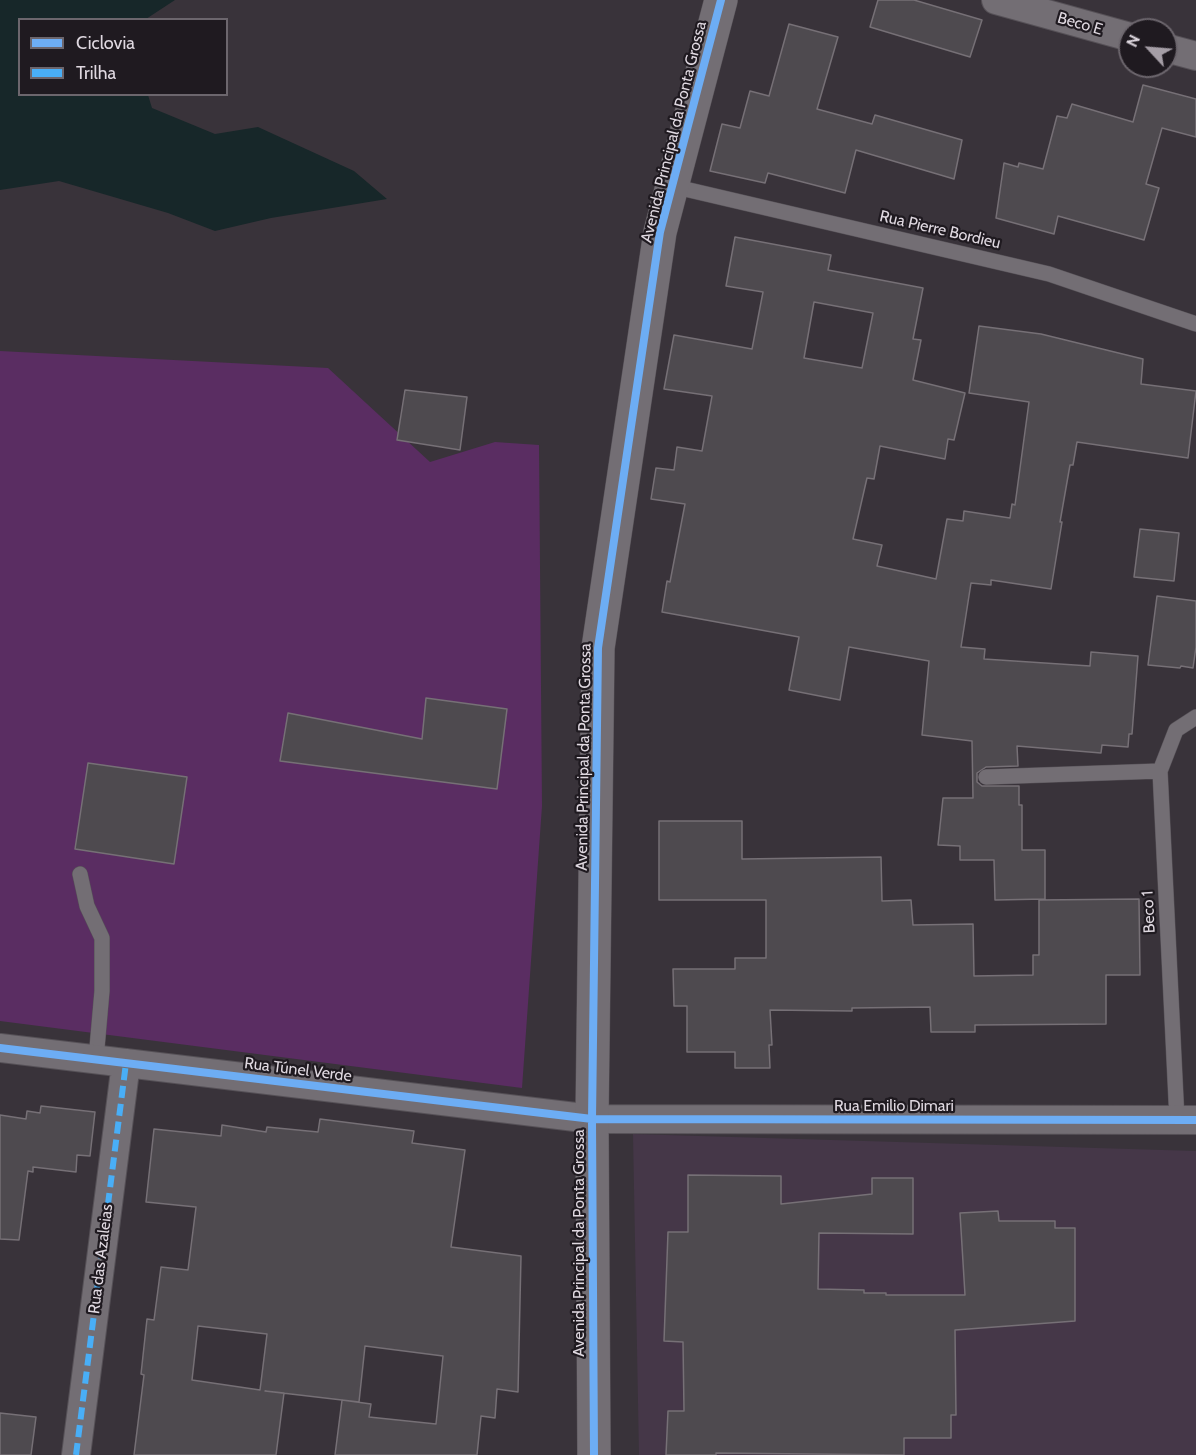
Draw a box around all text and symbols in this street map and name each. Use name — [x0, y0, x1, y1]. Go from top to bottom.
street label: Beco E — [1055, 8, 1105, 40]
legend — [18, 18, 228, 96]
north arrow — [1118, 18, 1178, 78]
street label: Avenida Principal da Ponta Grossa — [637, 19, 711, 245]
text: Ciclovia — [76, 32, 135, 54]
text: N — [1122, 32, 1144, 50]
text: Trilha — [76, 62, 116, 84]
street label: Rua Pierre Bordieu — [878, 207, 1002, 253]
street label: Avenida Principal da Ponta Grossa — [572, 643, 596, 871]
street label: Beco 1 — [1138, 890, 1160, 934]
street label: Rua Túnel Verde — [243, 1054, 353, 1086]
street label: Rua Emilio Dimari — [834, 1096, 954, 1116]
street label: Avenida Principal da Ponta Grossa — [569, 1129, 589, 1357]
street label: Rua das Azaleias — [85, 1203, 117, 1315]

